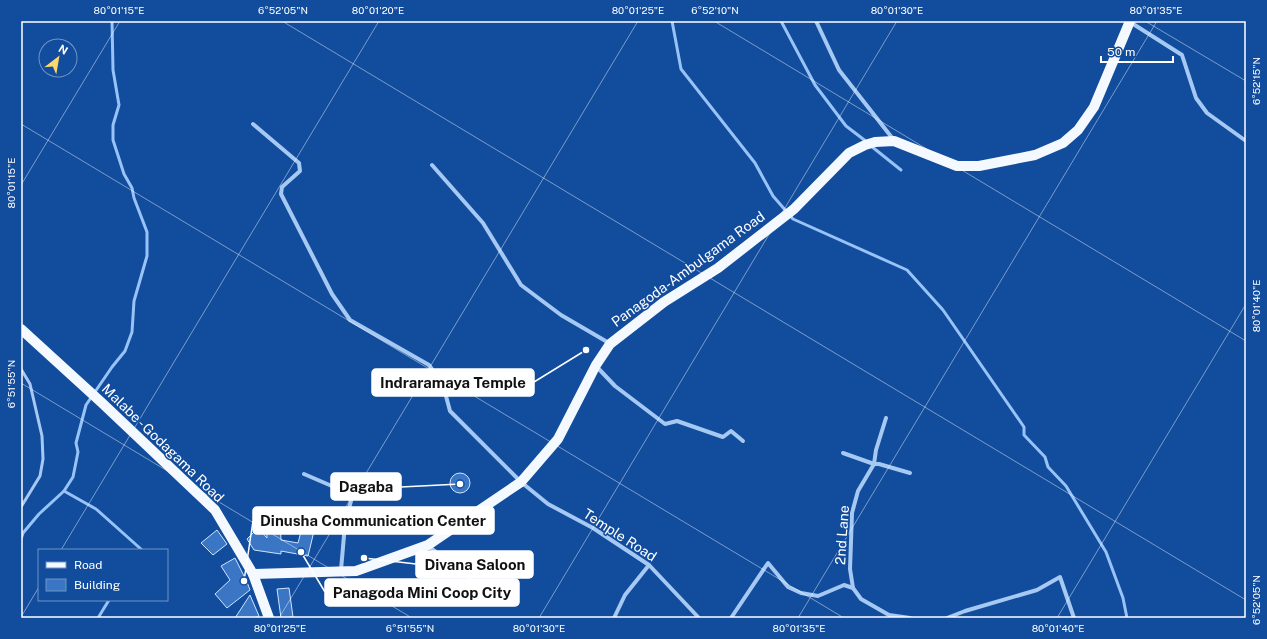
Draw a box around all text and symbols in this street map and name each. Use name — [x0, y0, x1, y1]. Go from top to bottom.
text: 80°01'15"E — [94, 4, 144, 16]
text: 6°52'05"N — [258, 4, 308, 16]
text: 80°01'20"E — [352, 4, 404, 16]
text: 80°01'25"E — [612, 4, 664, 16]
text: 6°52'10"N — [691, 4, 739, 16]
text: 80°01'30"E — [871, 4, 923, 16]
text: 80°01'35"E — [1130, 4, 1183, 16]
north arrow — [38, 38, 78, 78]
scale bar — [1101, 38, 1173, 64]
text: N — [56, 42, 70, 57]
text: 50 m — [1107, 45, 1135, 59]
text: 6°52'15"N — [1250, 57, 1262, 105]
text: 80°01'15"E — [5, 158, 17, 208]
street label: Panagoda-Ambulgama Road — [608, 208, 768, 330]
text: 80°01'40"E — [1250, 280, 1262, 332]
text: 6°51'55"N — [5, 360, 17, 408]
callout: Indraramaya Temple — [372, 369, 534, 396]
text: Indraramaya Temple — [380, 374, 526, 391]
street label: Malabe - Godagama Road — [99, 381, 227, 505]
callout: Dagaba — [331, 473, 401, 500]
text: Dagaba — [339, 478, 393, 495]
street label: Temple Road — [580, 505, 660, 565]
street label: 2nd Lane — [832, 505, 852, 565]
callout: Dinusha Communication Center — [253, 507, 494, 534]
text: Dinusha Communication Center — [260, 512, 486, 529]
legend — [38, 549, 168, 601]
callout: Divana Saloon — [416, 551, 533, 578]
text: Divana Saloon — [425, 556, 526, 573]
text: Road — [74, 558, 102, 572]
text: 6°52'05"N — [1250, 575, 1262, 625]
text: Building — [74, 578, 120, 592]
callout: Panagoda Mini Coop City — [325, 579, 519, 606]
text: Panagoda Mini Coop City — [333, 584, 512, 601]
text: 80°01'25"E — [254, 622, 306, 634]
text: 6°51'55"N — [386, 622, 434, 634]
text: 80°01'30"E — [513, 622, 565, 634]
text: 80°01'35"E — [773, 622, 826, 634]
text: 80°01'40"E — [1032, 622, 1084, 634]

